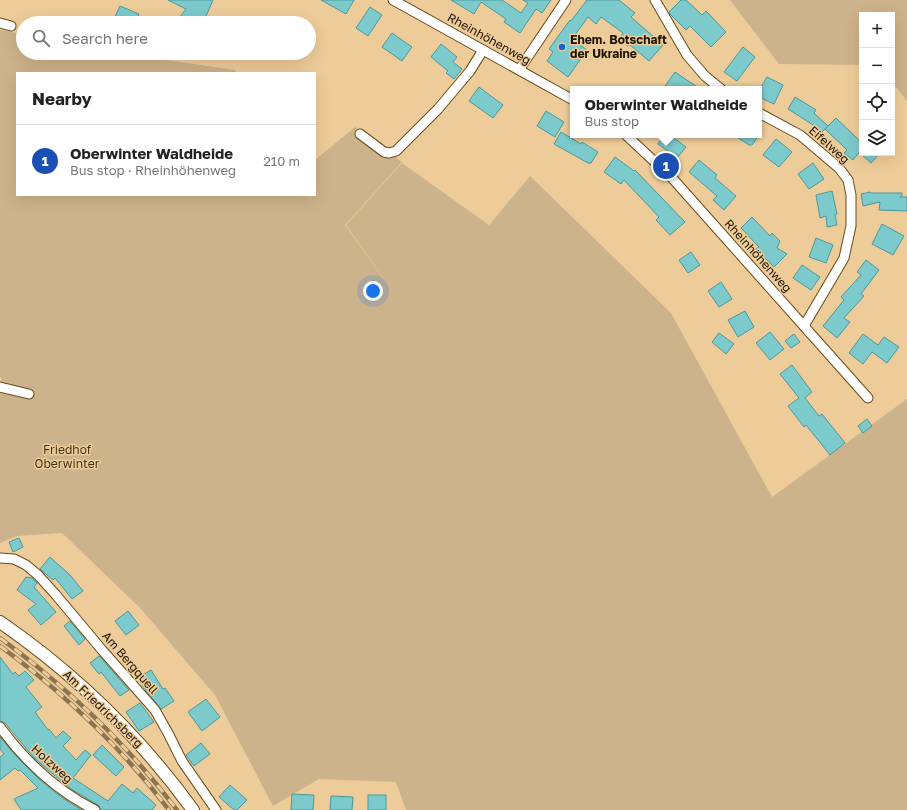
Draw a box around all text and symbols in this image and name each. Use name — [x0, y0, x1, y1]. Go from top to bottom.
street label: Rheinhöhenweg — [445, 9, 534, 68]
map controls — [859, 12, 895, 156]
button: + — [859, 12, 895, 48]
search box — [16, 16, 316, 60]
icon: search — [30, 27, 52, 49]
text: Search here — [62, 29, 148, 47]
place label: Ehem. Botschaft der Ukraine — [570, 32, 667, 61]
marker: Ehem. Botschaft der Ukraine — [557, 42, 567, 52]
button: − — [859, 48, 895, 84]
button: locate — [859, 84, 895, 120]
popup — [570, 86, 762, 138]
text: Nearby — [32, 88, 92, 109]
text: Oberwinter Waldheide — [584, 95, 748, 113]
text: Bus stop — [584, 113, 639, 129]
button: layers — [859, 120, 895, 156]
street label: Eifelweg — [806, 123, 853, 167]
text: Oberwinter Waldheide — [70, 144, 233, 162]
pin: 1 — [653, 151, 679, 181]
text: 1 — [42, 153, 48, 169]
text: 210 m — [263, 153, 300, 169]
text: Bus stop · Rheinhöhenweg — [70, 162, 236, 178]
street label: Rheinhöhenweg — [722, 216, 795, 295]
your location — [363, 281, 383, 301]
park label: Friedhof Oberwinter — [35, 442, 100, 471]
street label: Am Bergquell — [99, 628, 162, 697]
street label: Am Friedrichsberg — [60, 667, 147, 751]
street label: Holzweg — [29, 741, 76, 786]

